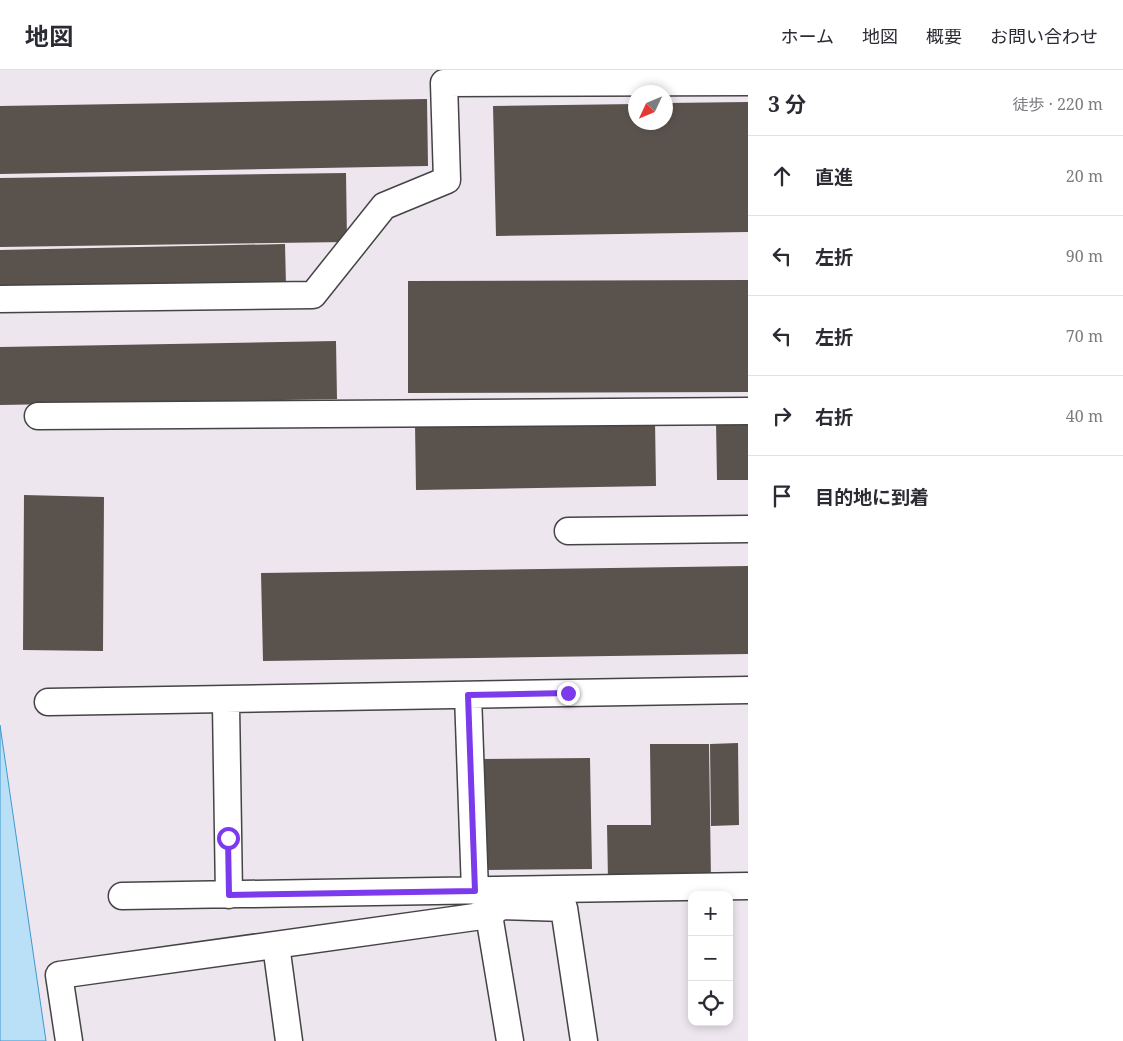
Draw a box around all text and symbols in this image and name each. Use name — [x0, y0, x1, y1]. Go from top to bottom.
text: 地図 — [25, 19, 73, 52]
text: ホーム — [781, 24, 834, 48]
text: 地図 — [862, 24, 898, 48]
text: 概要 — [926, 24, 962, 48]
text: お問い合わせ — [990, 24, 1098, 48]
north arrow — [628, 85, 673, 130]
text: 3 分 — [768, 90, 806, 118]
text: 徒歩 · 220 m — [1013, 93, 1103, 115]
icon: ahead — [768, 162, 796, 190]
text: 直進 — [815, 164, 853, 190]
text: 20 m — [1066, 165, 1103, 187]
icon: left — [768, 242, 796, 270]
text: 左折 — [815, 244, 853, 270]
text: 90 m — [1066, 245, 1103, 267]
icon: left — [768, 322, 796, 350]
text: 左折 — [815, 324, 853, 350]
text: 70 m — [1066, 325, 1103, 347]
icon: right — [768, 402, 796, 430]
text: 右折 — [815, 404, 853, 430]
text: 40 m — [1066, 405, 1103, 427]
icon: arrive — [768, 482, 796, 510]
text: 目的地に到着 — [815, 484, 929, 510]
route end — [557, 682, 580, 705]
route start — [217, 827, 240, 850]
map controls — [688, 891, 733, 1026]
button: + — [688, 891, 733, 936]
button: − — [688, 936, 733, 981]
button: locate — [688, 981, 733, 1026]

